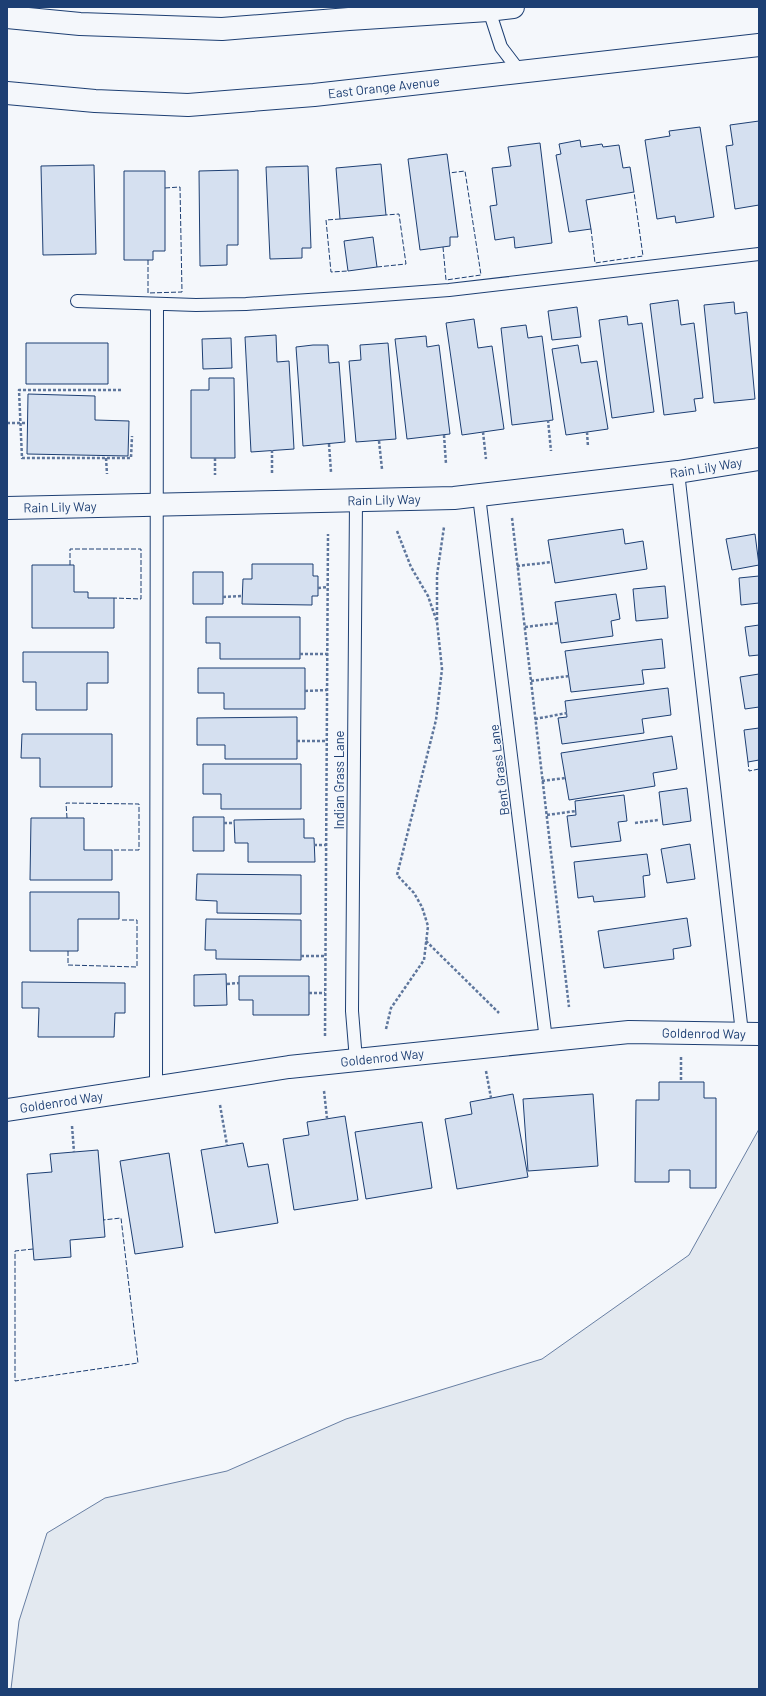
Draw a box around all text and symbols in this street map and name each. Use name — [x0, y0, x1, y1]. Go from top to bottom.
street label: East Orange Avenue — [327, 73, 441, 101]
street label: Rain Lily Way — [669, 454, 743, 481]
street label: Rain Lily Way — [347, 491, 421, 508]
street label: Rain Lily Way — [23, 498, 97, 516]
street label: Bent Grass Lane — [485, 724, 513, 816]
street label: Indian Grass Lane — [331, 730, 347, 830]
street label: Goldenrod Way — [662, 1025, 746, 1042]
street label: Goldenrod Way — [340, 1045, 425, 1070]
street label: Goldenrod Way — [19, 1087, 104, 1116]

